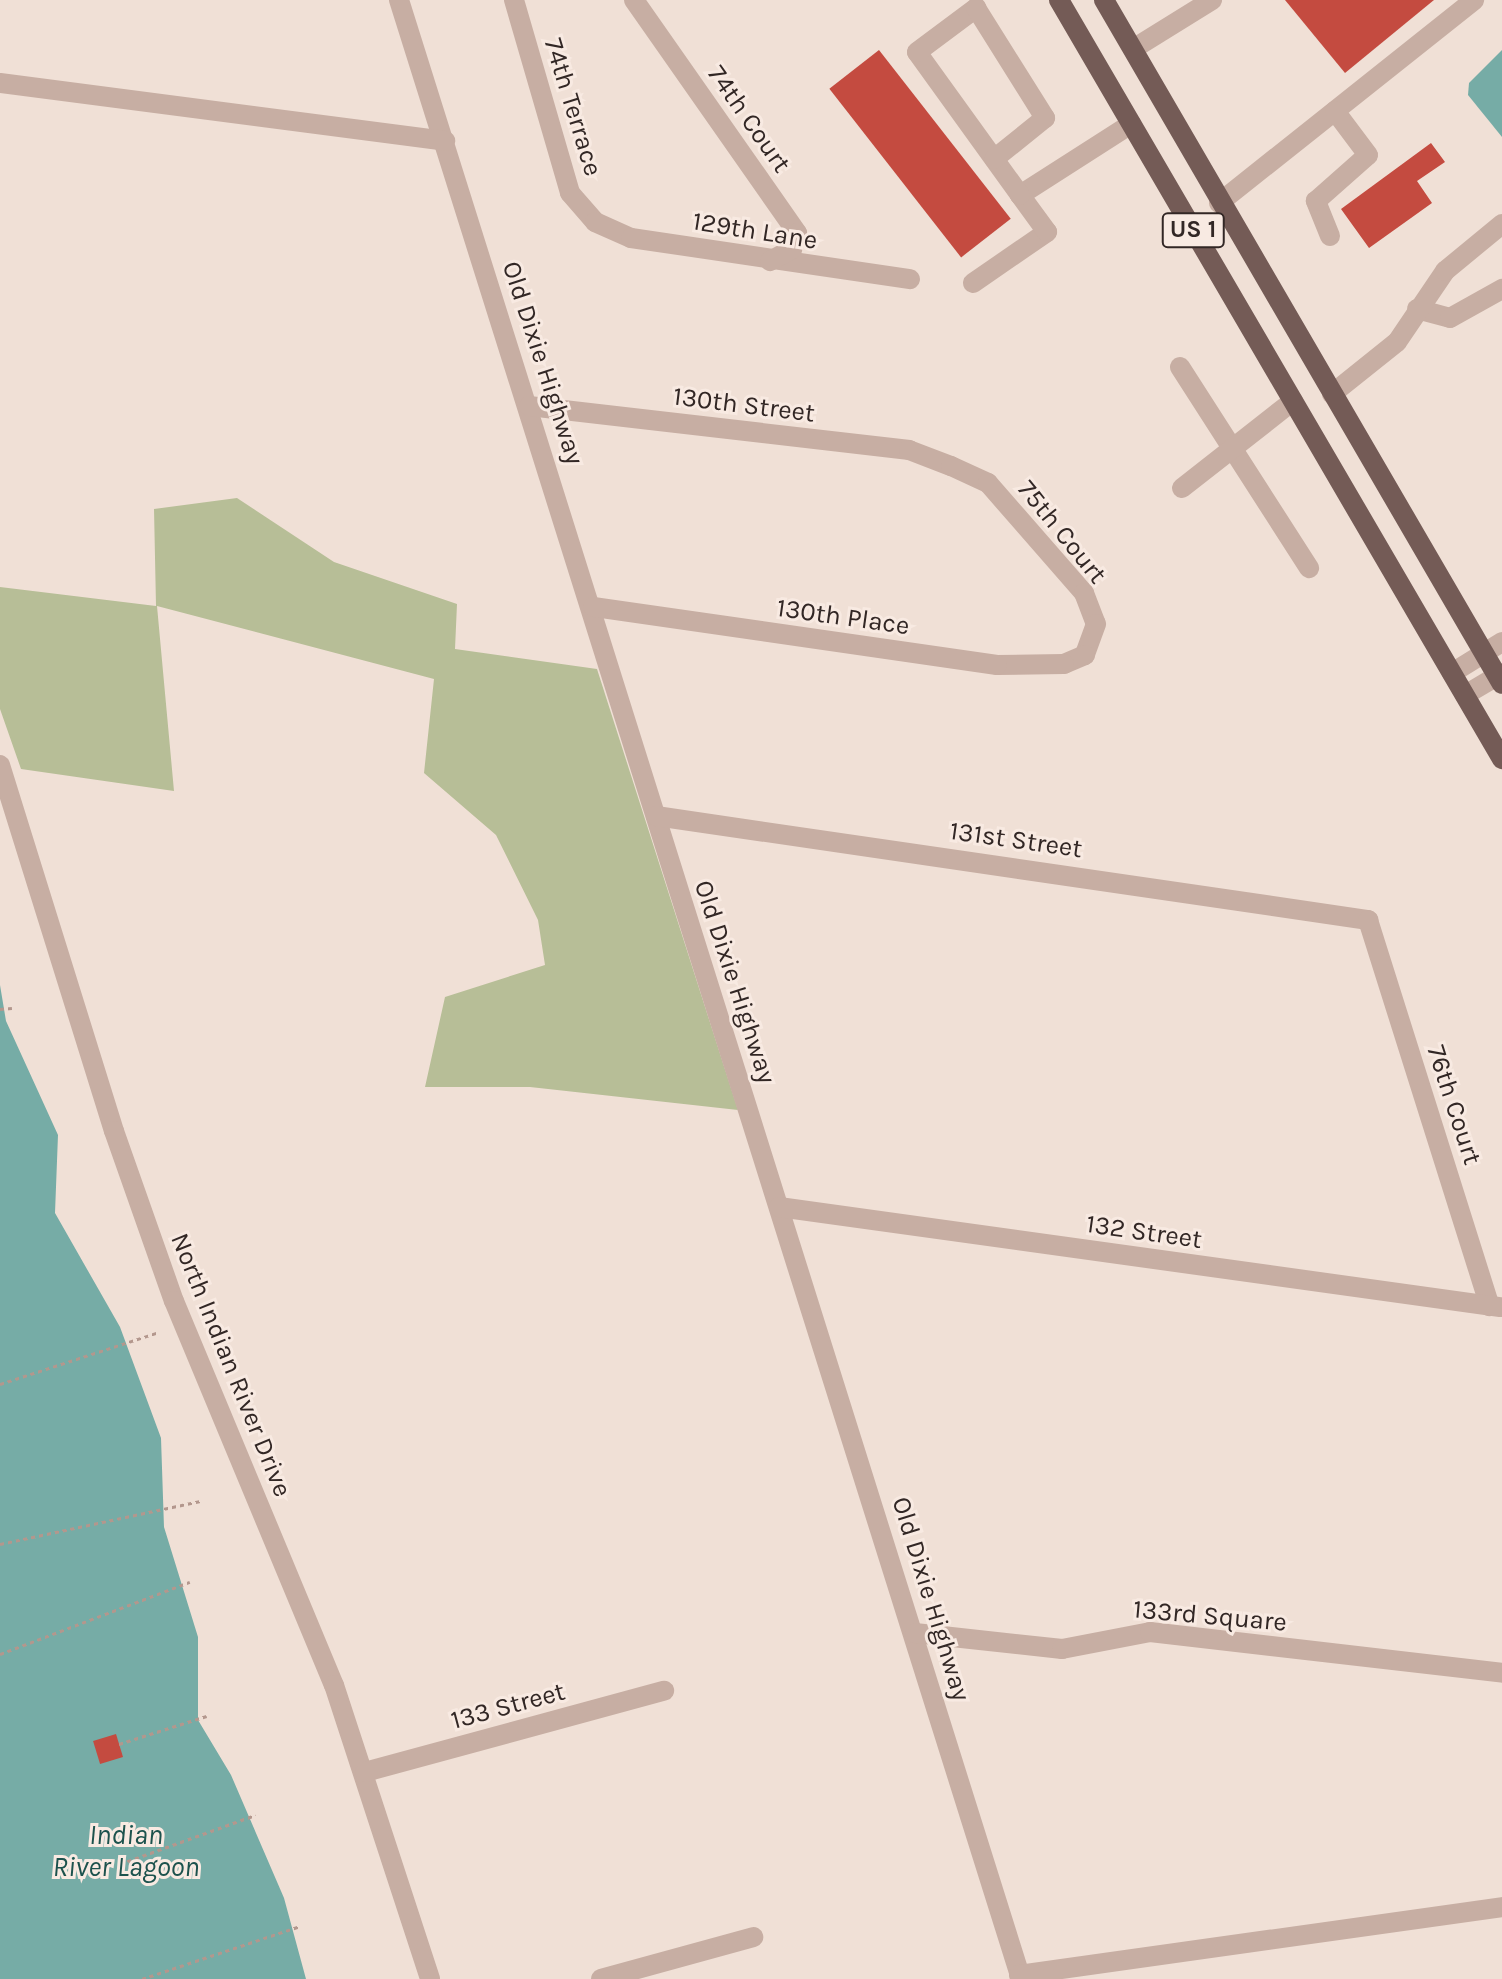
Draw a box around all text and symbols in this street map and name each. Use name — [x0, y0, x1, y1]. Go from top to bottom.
street label: 74th Terrace — [537, 34, 609, 180]
street label: 74th Court — [701, 59, 797, 179]
street label: 129th Lane — [690, 206, 820, 256]
road number: US 1 — [1161, 210, 1225, 250]
street label: Old Dixie Highway — [495, 257, 591, 469]
street label: 130th Street — [671, 381, 817, 429]
street label: 75th Court — [1011, 474, 1113, 590]
street label: 130th Place — [775, 592, 911, 642]
street label: 131st Street — [948, 815, 1084, 865]
street label: Old Dixie Highway — [687, 876, 783, 1088]
street label: 76th Court — [1420, 1041, 1488, 1169]
street label: 132 Street — [1084, 1208, 1204, 1256]
street label: North Indian River Drive — [164, 1229, 298, 1501]
street label: Old Dixie Highway — [885, 1493, 977, 1705]
street label: 133rd Square — [1132, 1594, 1288, 1638]
street label: 133 Street — [448, 1676, 568, 1736]
water label: Indian River Lagoon — [52, 1818, 200, 1884]

